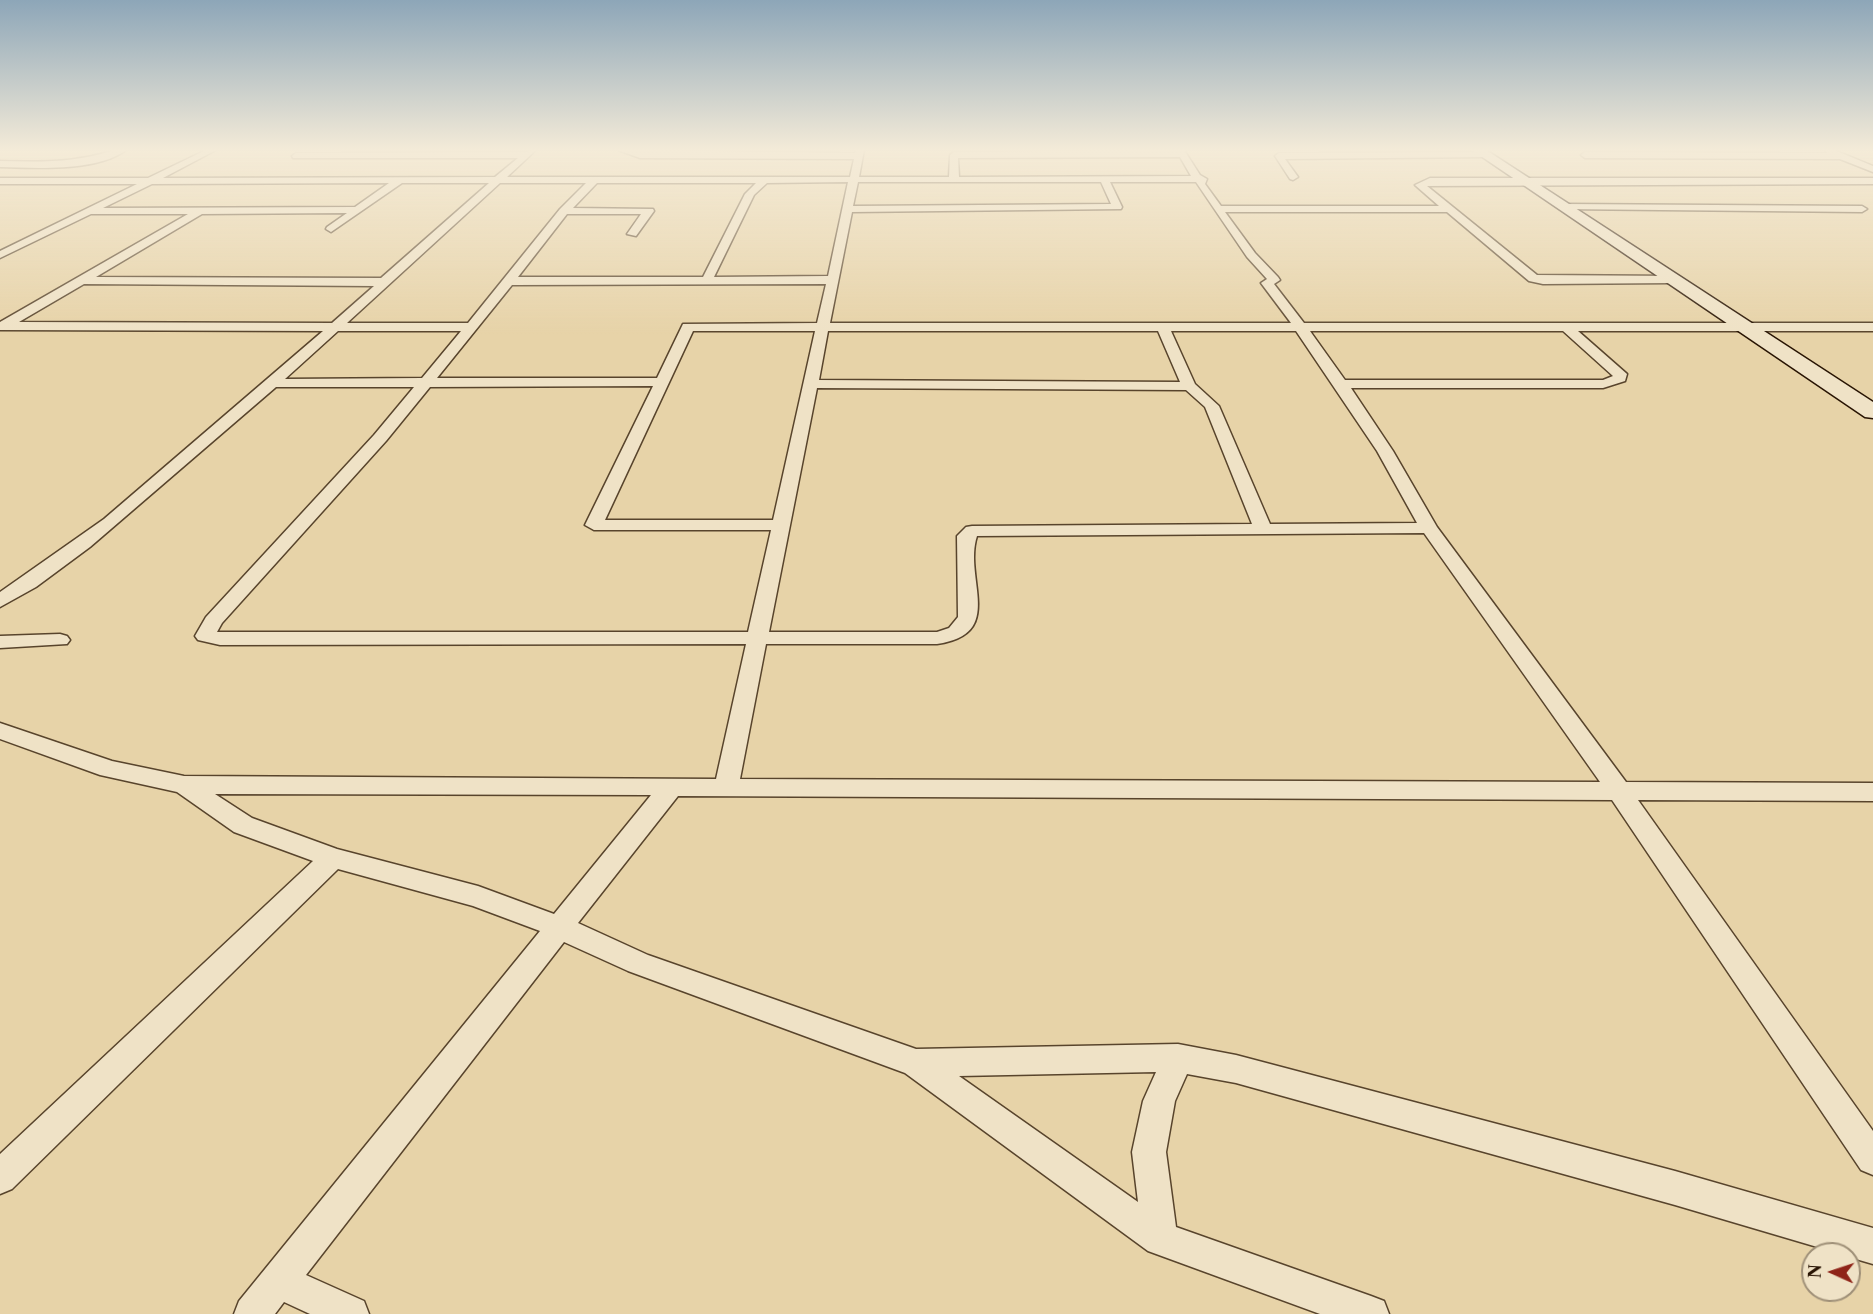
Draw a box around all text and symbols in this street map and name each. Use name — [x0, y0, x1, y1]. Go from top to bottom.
north arrow — [1801, 1242, 1861, 1302]
text: N — [1805, 1264, 1825, 1279]

